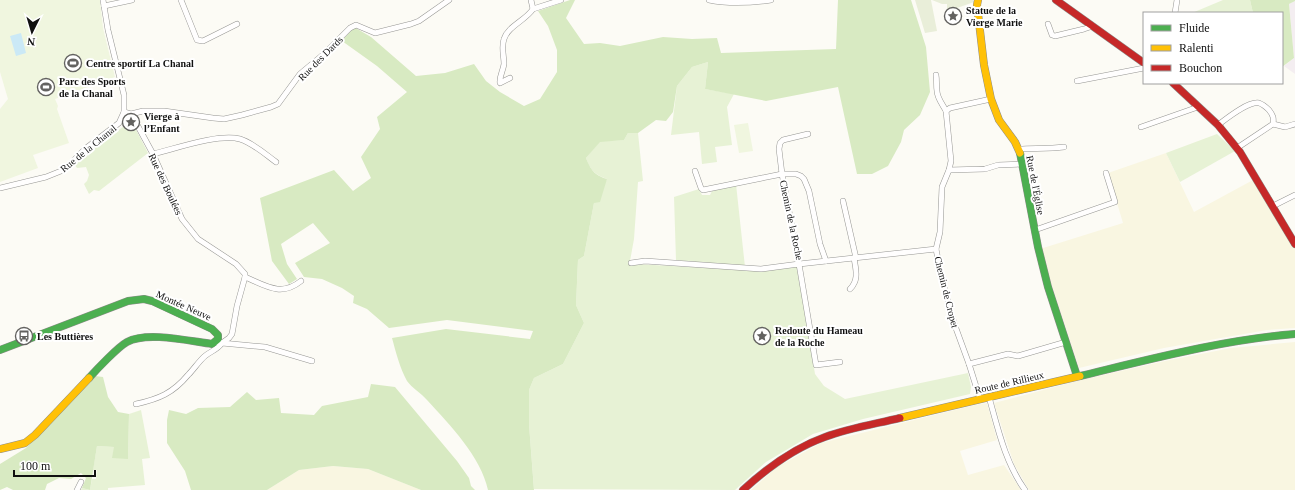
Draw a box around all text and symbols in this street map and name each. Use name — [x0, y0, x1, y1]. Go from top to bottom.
place label: Statue de la Vierge Marie — [966, 5, 1023, 28]
place icon: Statue de la Vierge Marie — [943, 6, 963, 26]
north arrow — [12, 12, 52, 52]
legend — [1143, 12, 1283, 84]
text: Fluide — [1179, 21, 1210, 35]
street label: Rue des Dards — [296, 34, 345, 83]
text: N — [27, 36, 36, 48]
text: Ralenti — [1179, 41, 1214, 55]
sports icon: Centre sportif La Chanal — [63, 53, 83, 73]
place label: Centre sportif La Chanal — [86, 58, 194, 69]
text: Bouchon — [1179, 61, 1222, 75]
place label: Parc des Sports de la Chanal — [59, 76, 126, 99]
sports icon: Parc des Sports de la Chanal — [36, 77, 56, 97]
place label: Vierge à l’Enfant — [144, 111, 180, 134]
place icon: Vierge à l’Enfant — [121, 112, 141, 132]
street label: Rue de la Chanal — [58, 122, 119, 174]
street label: Rue des Boulées — [146, 152, 185, 217]
street label: Rue de l'Église — [1024, 155, 1047, 216]
street label: Chemin de la Roche — [778, 179, 805, 262]
street label: Chemin de Cropet — [932, 255, 961, 329]
street label: Montée Neuve — [155, 288, 214, 323]
place label: Redoute du Hameau de la Roche — [775, 325, 863, 348]
bus stop icon: Les Buttières — [14, 326, 34, 346]
place icon: Redoute du Hameau de la Roche — [752, 326, 772, 346]
place label: Les Buttières — [37, 331, 93, 342]
street label: Route de Rillieux — [974, 369, 1045, 396]
scale bar — [14, 452, 95, 478]
text: 100 m — [20, 459, 51, 473]

